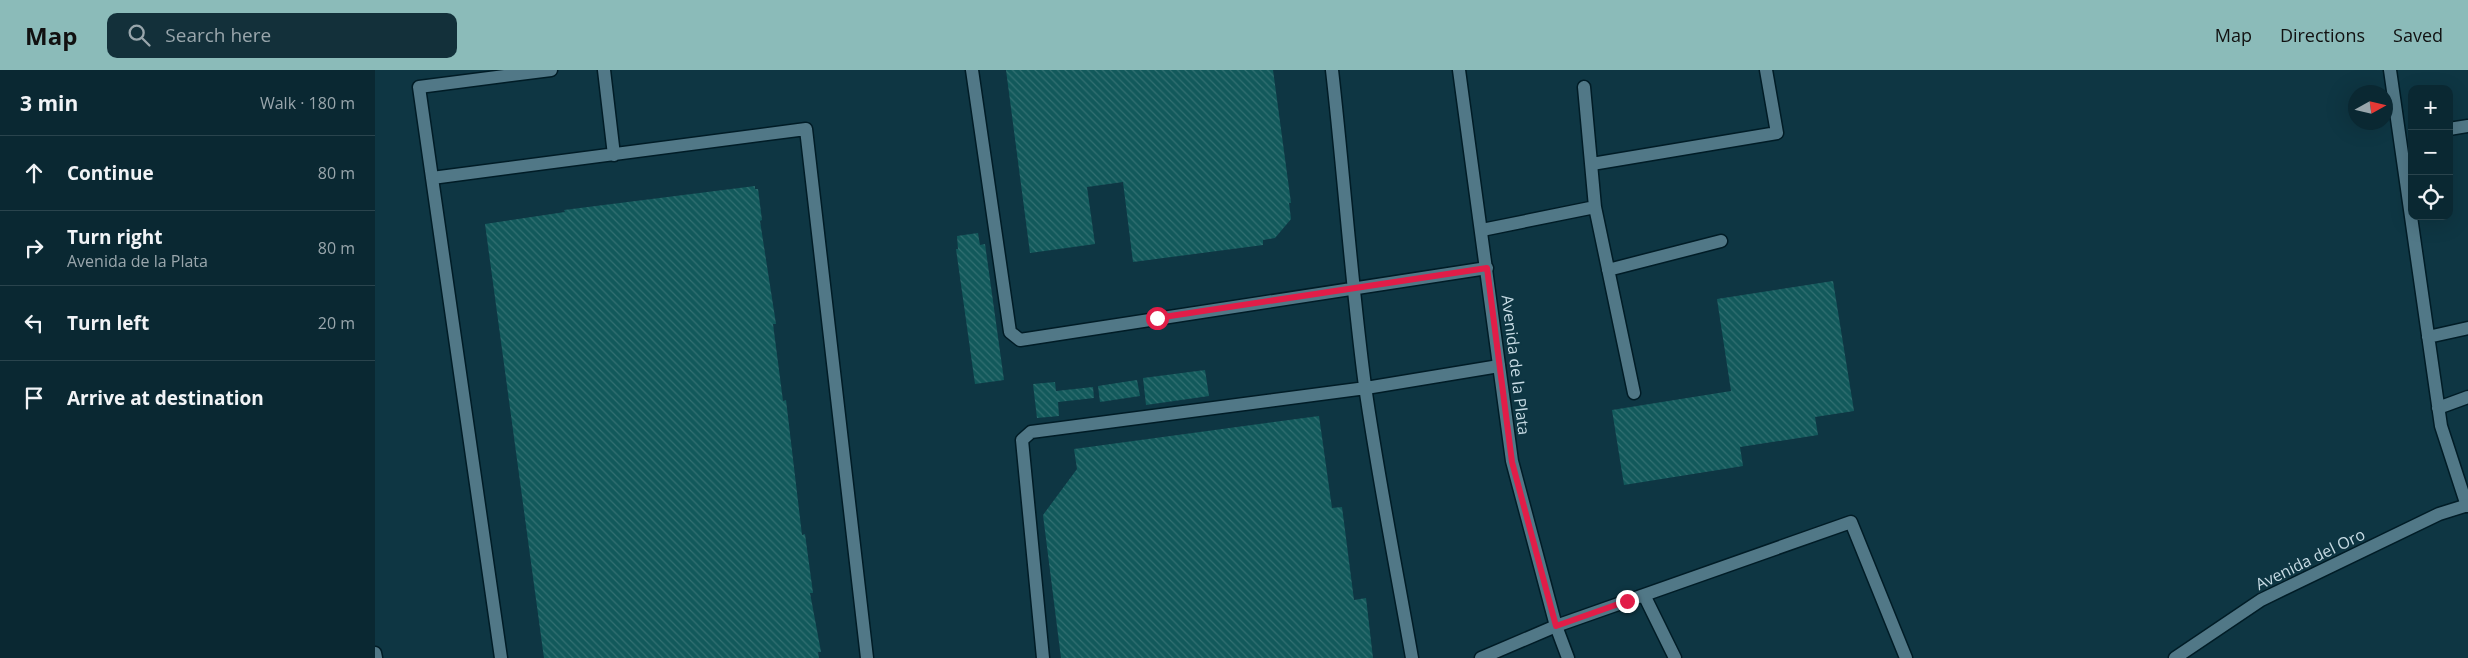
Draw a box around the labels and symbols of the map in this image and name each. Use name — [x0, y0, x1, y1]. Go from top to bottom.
north arrow — [2348, 85, 2393, 130]
street label: Avenida de la Plata — [1496, 294, 1536, 436]
route start — [1146, 307, 1169, 330]
street label: Avenida del Oro — [2252, 523, 2368, 595]
route end — [1616, 590, 1639, 613]

